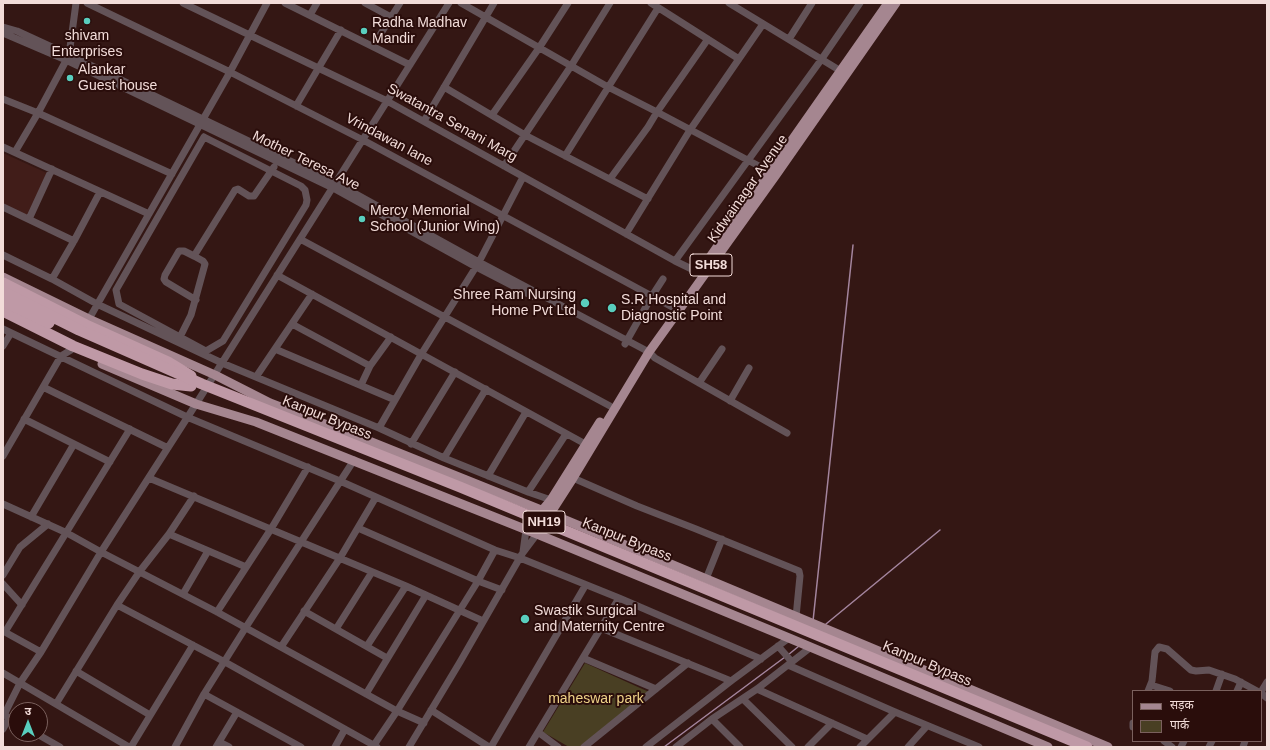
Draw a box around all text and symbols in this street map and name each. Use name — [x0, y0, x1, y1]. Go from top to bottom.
place label: Radha Madhav Mandir — [372, 15, 467, 48]
marker: shivam Enterprises — [82, 16, 92, 26]
marker: Radha Madhav Mandir — [359, 26, 369, 36]
place label: shivam Enterprises — [52, 28, 122, 60]
place label: Alankar Guest house — [78, 62, 157, 94]
marker: Alankar Guest house — [65, 73, 75, 83]
street label: Swatantra Senani Marg — [384, 80, 520, 166]
street label: Vrindawan lane — [343, 110, 435, 170]
street label: Mother Teresa Ave — [250, 128, 362, 194]
street label: Kidwainagar Avenue — [704, 132, 792, 246]
place label: Mercy Memorial School (Junior Wing) — [370, 203, 500, 236]
marker: Mercy Memorial School (Junior Wing) — [357, 214, 367, 224]
road number: SH58 — [690, 254, 732, 276]
place label: Shree Ram Nursing Home Pvt Ltd — [453, 287, 576, 320]
place label: S.R Hospital and Diagnostic Point — [621, 292, 726, 324]
marker: Shree Ram Nursing Home Pvt Ltd — [579, 297, 591, 309]
marker: S.R Hospital and Diagnostic Point — [606, 302, 618, 314]
street label: Kanpur Bypass — [280, 392, 374, 444]
road number: NH19 — [523, 511, 565, 533]
street label: Kanpur Bypass — [580, 514, 674, 566]
place label: Swastik Surgical and Maternity Centre — [534, 603, 665, 636]
marker: Swastik Surgical and Maternity Centre — [519, 613, 531, 625]
street label: Kanpur Bypass — [880, 638, 974, 690]
legend — [1132, 690, 1262, 742]
park label: maheswar park — [548, 691, 644, 707]
text: सड़क — [1170, 698, 1194, 712]
north arrow — [8, 702, 48, 742]
text: उ — [25, 705, 31, 717]
text: पार्क — [1170, 718, 1189, 732]

